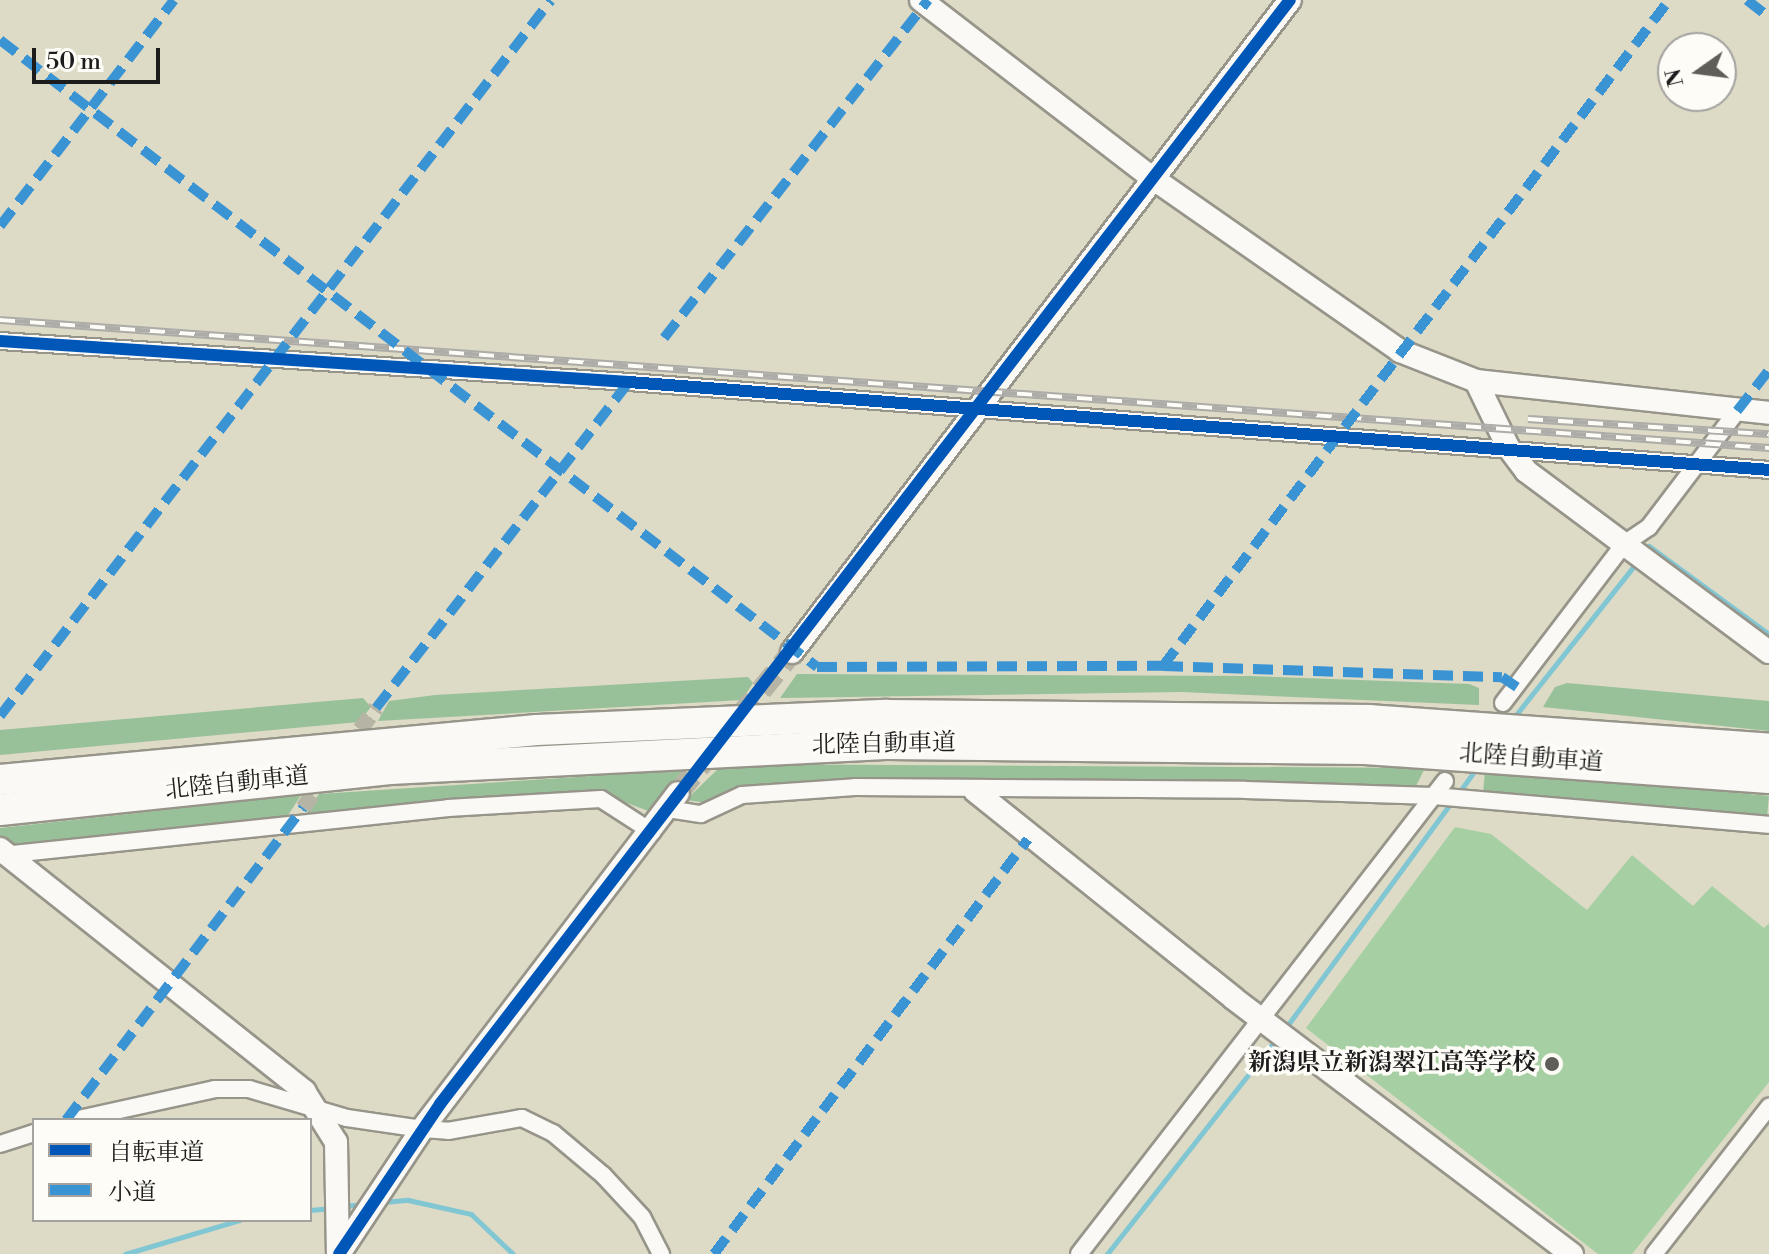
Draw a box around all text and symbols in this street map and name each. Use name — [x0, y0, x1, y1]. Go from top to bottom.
scale bar — [36, 32, 164, 82]
north arrow — [1657, 32, 1737, 112]
text: 50 m — [46, 47, 101, 77]
text: N — [1660, 66, 1690, 89]
street label: 北陸自動車道 — [812, 729, 956, 761]
street label: 北陸自動車道 — [1458, 740, 1604, 778]
street label: 北陸自動車道 — [164, 762, 310, 806]
place label: 新潟県立新潟翠江高等学校 — [1248, 1050, 1536, 1078]
marker: 新潟県立新潟翠江高等学校 — [1543, 1055, 1561, 1073]
legend — [32, 1118, 312, 1222]
text: 自転車道 — [108, 1138, 204, 1168]
text: 小道 — [108, 1178, 156, 1208]

